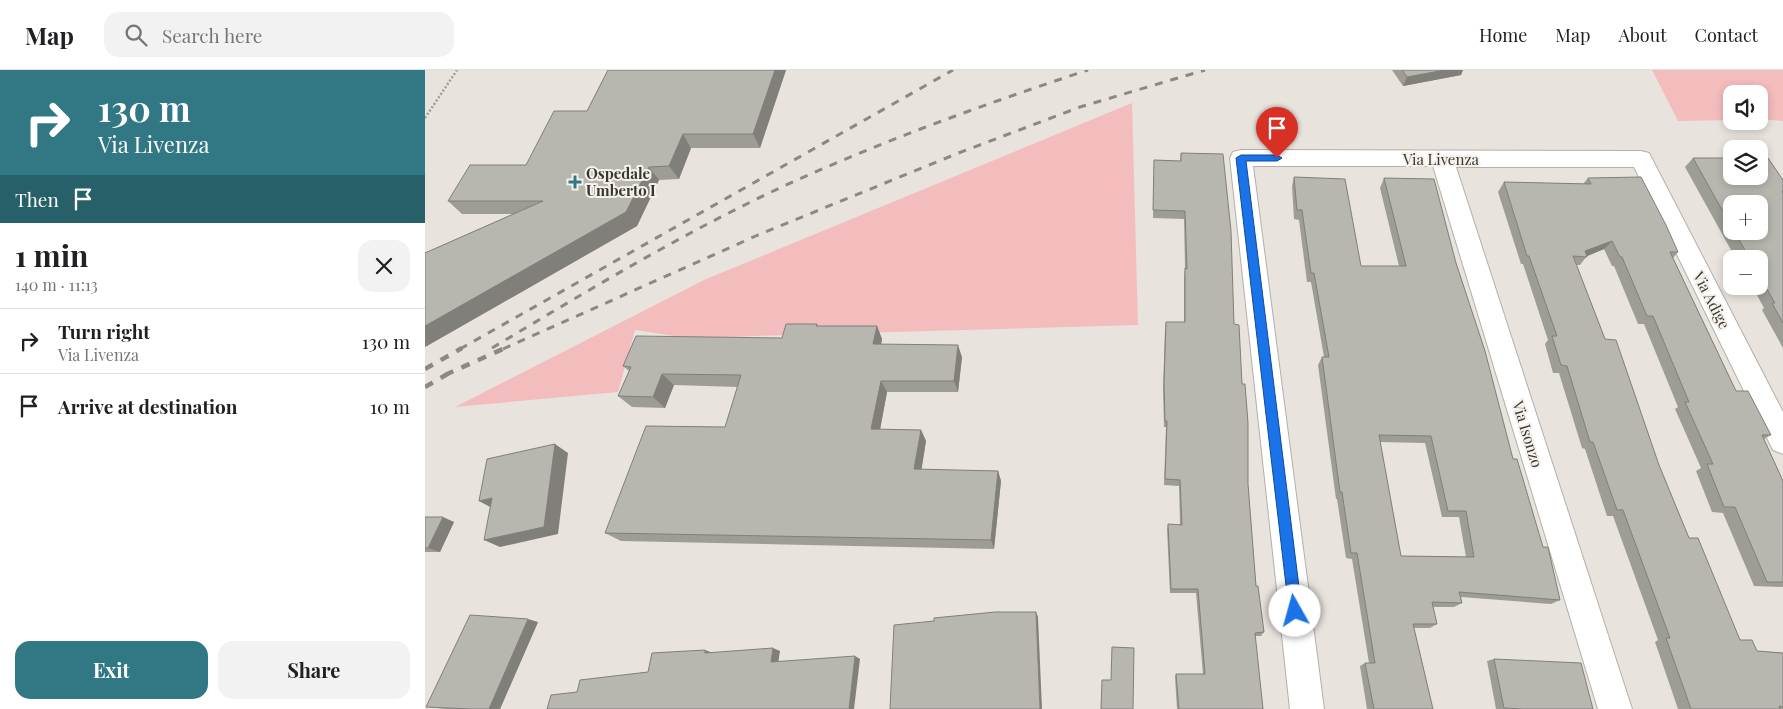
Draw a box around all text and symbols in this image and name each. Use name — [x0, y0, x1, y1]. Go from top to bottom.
search box — [104, 12, 454, 57]
text: Map — [25, 19, 74, 51]
icon: search — [122, 21, 150, 49]
text: Search here — [162, 22, 262, 48]
text: Home — [1479, 23, 1527, 47]
text: Map — [1555, 23, 1590, 47]
text: About — [1618, 23, 1667, 47]
text: Contact — [1695, 23, 1758, 47]
text: 130 m — [98, 84, 191, 131]
map controls — [1723, 85, 1768, 295]
button: sound — [1723, 85, 1768, 130]
icon: right — [15, 90, 80, 155]
pin — [1256, 107, 1298, 158]
icon: arrive — [1263, 114, 1291, 142]
text: Via Livenza — [98, 129, 210, 159]
button: layers — [1723, 140, 1768, 185]
street label: Via Livenza — [1402, 149, 1480, 169]
place label: Ospedale Umberto I — [586, 163, 656, 200]
marker: Ospedale Umberto I — [568, 175, 582, 189]
icon: arrive — [69, 185, 97, 213]
text: Then — [15, 186, 59, 212]
button: + — [1723, 195, 1768, 240]
text: 1 min — [15, 235, 89, 275]
button: close — [358, 240, 410, 292]
button: − — [1723, 250, 1768, 295]
street label: Via Adige — [1689, 267, 1735, 332]
text: 140 m · 11:13 — [15, 274, 98, 295]
text: Turn right — [58, 318, 150, 344]
icon: right — [15, 327, 43, 355]
text: 130 m — [362, 328, 410, 354]
text: Via Livenza — [58, 344, 139, 365]
icon: arrive — [15, 392, 43, 420]
text: Arrive at destination — [58, 393, 238, 419]
text: 10 m — [370, 393, 410, 419]
street label: Via Isonzo — [1508, 397, 1548, 470]
position arrow — [1268, 584, 1320, 636]
button: Exit — [15, 641, 208, 699]
button: Share — [218, 641, 410, 699]

